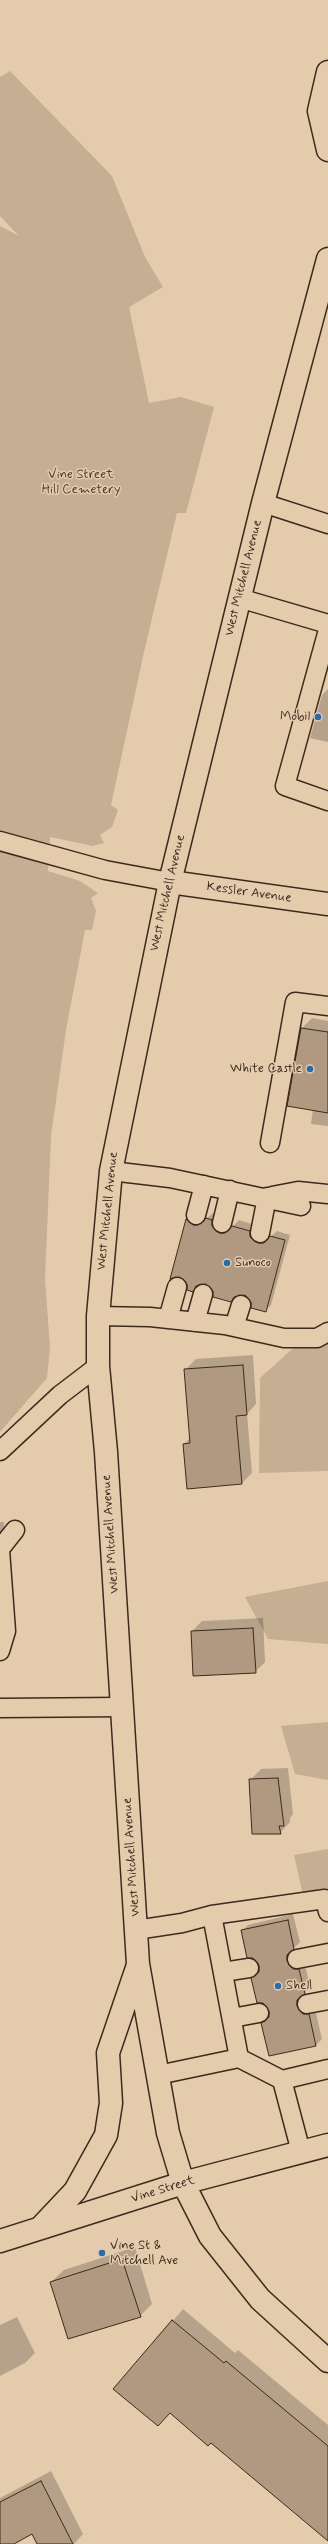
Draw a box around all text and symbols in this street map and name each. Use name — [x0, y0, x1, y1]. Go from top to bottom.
park label: Vine Street Hill Cemetery — [42, 467, 120, 498]
street label: West Mitchell Avenue — [222, 518, 266, 638]
place label: Mobil — [280, 709, 310, 725]
marker: Mobil — [313, 712, 323, 722]
street label: West Mitchell Avenue — [147, 833, 189, 953]
street label: Kessler Avenue — [206, 879, 292, 907]
place label: White Castle — [230, 1061, 302, 1077]
marker: White Castle — [305, 1064, 315, 1074]
street label: West Mitchell Avenue — [94, 1151, 122, 1271]
place label: Sunoco — [235, 1255, 271, 1271]
marker: Sunoco — [222, 1258, 232, 1268]
street label: West Mitchell Avenue — [99, 1474, 123, 1594]
street label: West Mitchell Avenue — [120, 1797, 144, 1917]
place label: Shell — [286, 1978, 312, 1994]
marker: Shell — [273, 1981, 283, 1991]
street label: Vine Street — [130, 2173, 196, 2207]
place label: Vine St & Mitchell Ave — [110, 2238, 178, 2269]
marker: Vine St & Mitchell Ave — [97, 2248, 107, 2258]

